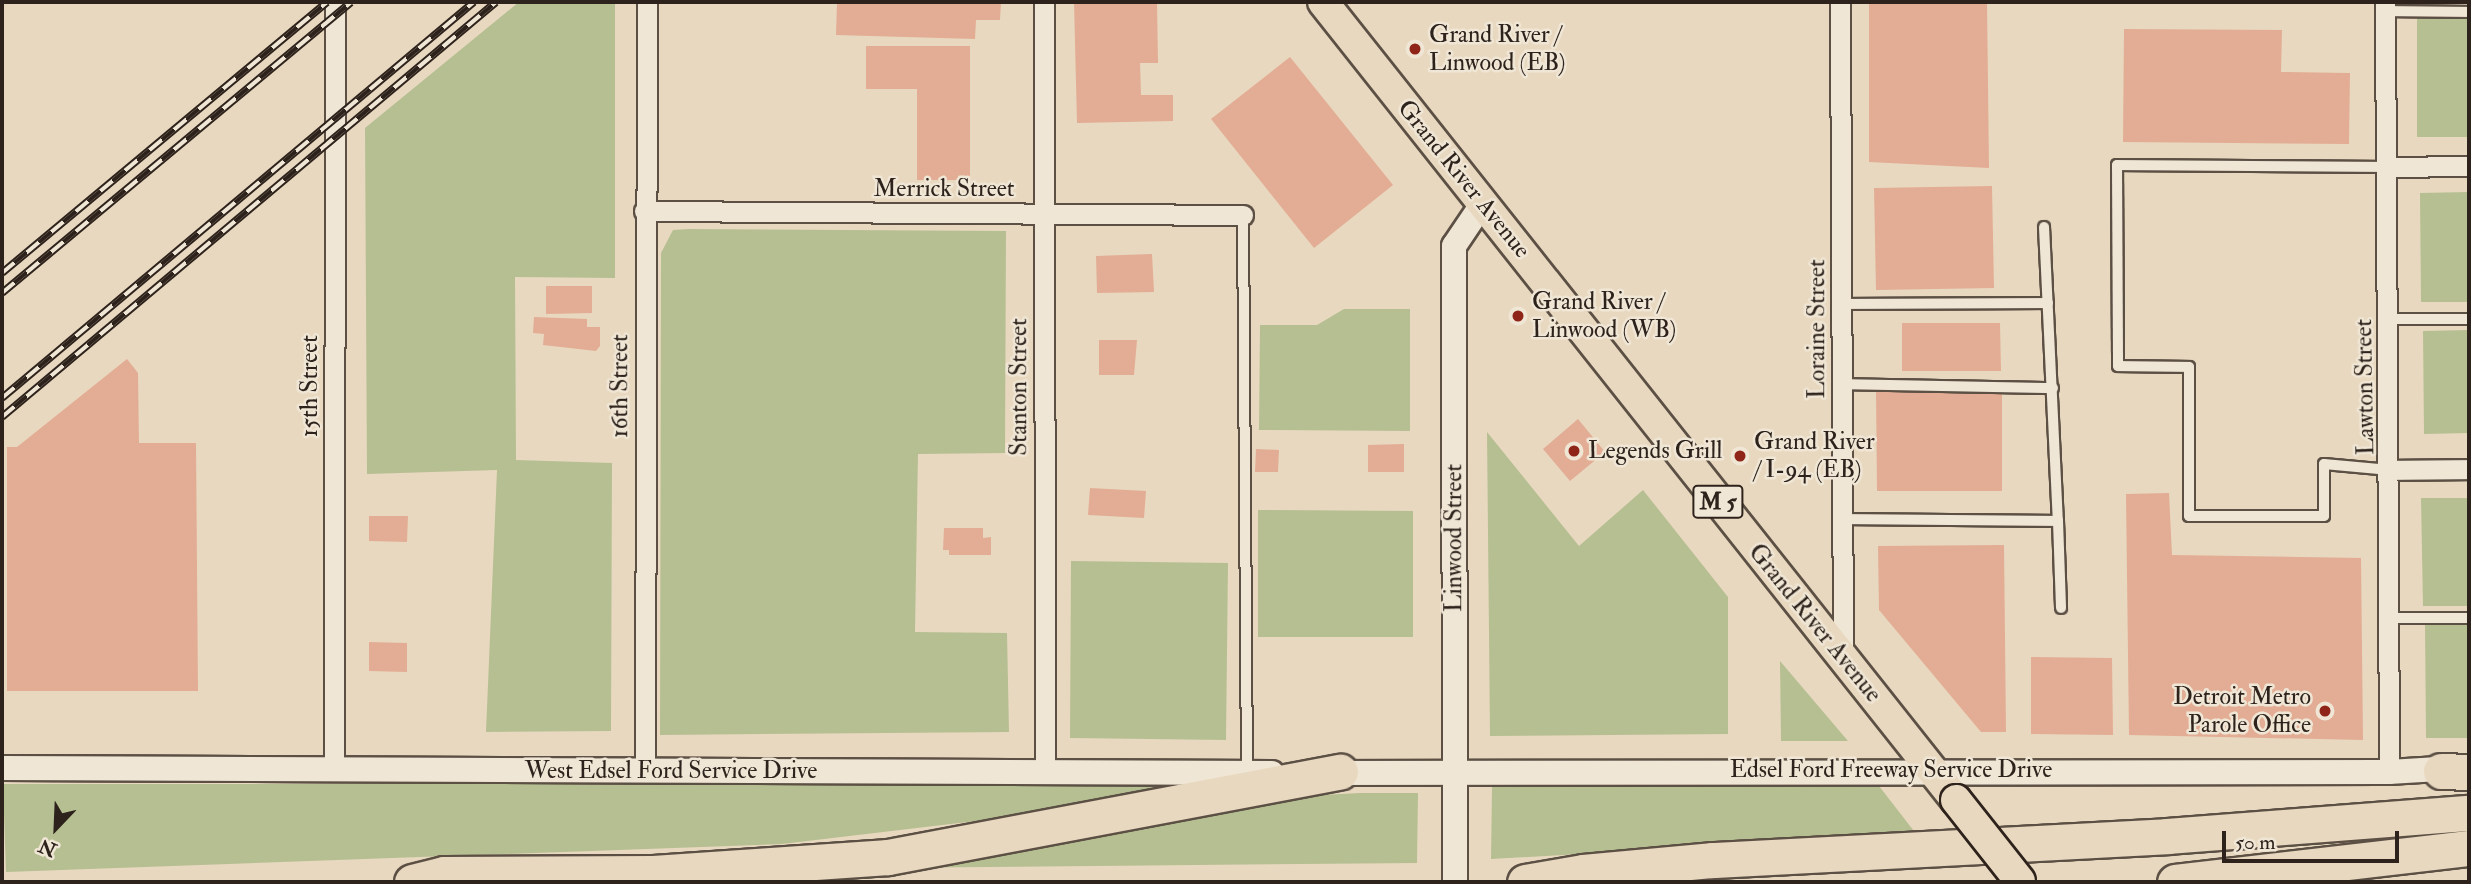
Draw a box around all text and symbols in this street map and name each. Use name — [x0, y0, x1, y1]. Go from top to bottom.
place label: Grand River / Linwood (EB) — [1429, 21, 1566, 77]
marker: Grand River / Linwood (EB) — [1407, 41, 1423, 57]
street label: Grand River Avenue — [1391, 94, 1537, 264]
street label: Merrick Street — [873, 175, 1015, 203]
street label: Loraine Street — [1803, 259, 1831, 399]
place label: Grand River / Linwood (WB) — [1532, 288, 1676, 344]
marker: Grand River / Linwood (WB) — [1510, 308, 1526, 324]
street label: Stanton Street — [1005, 318, 1033, 456]
street label: Lawton Street — [2349, 319, 2381, 455]
street label: 16th Street — [606, 334, 634, 438]
street label: 15th Street — [296, 335, 324, 437]
place label: Grand River / I-94 (EB) — [1754, 428, 1875, 484]
place label: Legends Grill — [1588, 437, 1722, 465]
marker: Legends Grill — [1566, 443, 1582, 459]
marker: Grand River / I-94 (EB) — [1732, 448, 1748, 464]
street label: Linwood Street — [1440, 464, 1468, 612]
road number: M 5 — [1692, 482, 1744, 522]
street label: Grand River Avenue — [1742, 538, 1888, 708]
place label: Detroit Metro Parole Office — [2173, 683, 2311, 739]
marker: Detroit Metro Parole Office — [2317, 703, 2333, 719]
street label: Edsel Ford Freeway Service Drive — [1730, 756, 2052, 784]
street label: West Edsel Ford Service Drive — [525, 757, 817, 785]
north arrow — [21, 793, 91, 863]
scale bar — [2226, 818, 2403, 862]
text: 50 m — [2235, 829, 2276, 856]
text: N — [35, 833, 60, 862]

